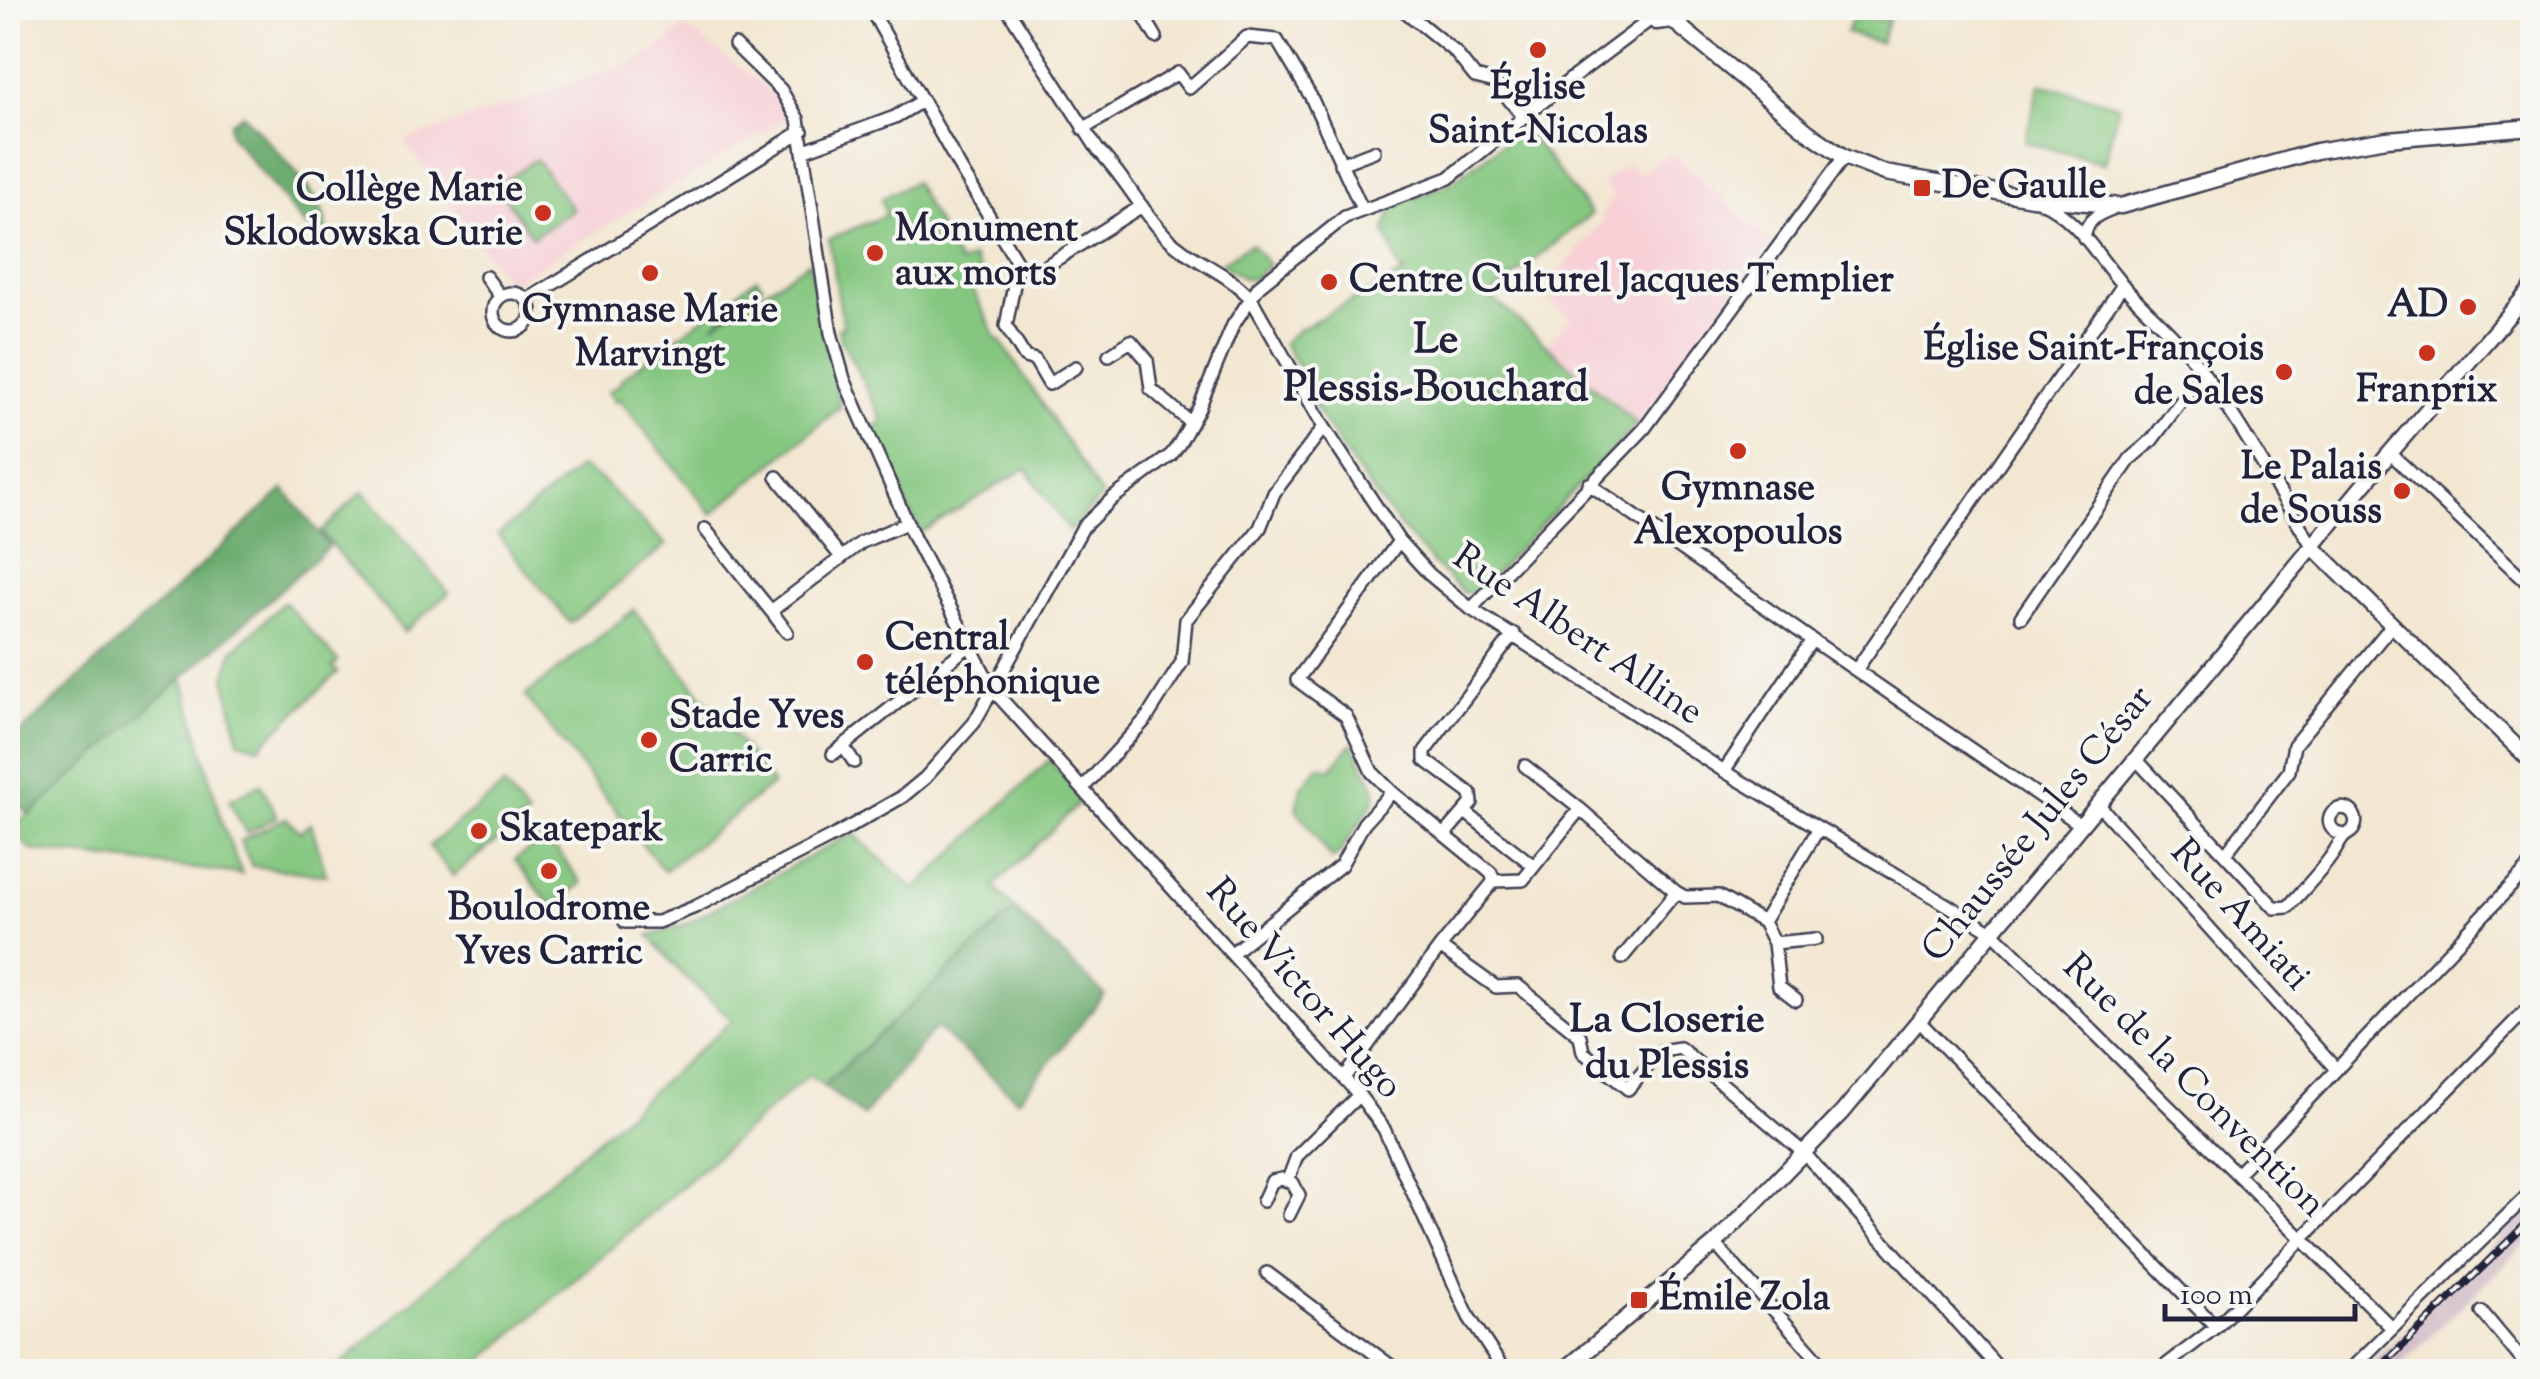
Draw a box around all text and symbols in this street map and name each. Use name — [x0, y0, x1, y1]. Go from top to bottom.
marker: Église Saint-Nicolas — [1527, 39, 1549, 61]
place label: Église Saint-Nicolas — [1428, 60, 1648, 160]
place label: De Gaulle — [1942, 161, 2106, 215]
place label: Collège Marie Sklodowska Curie — [223, 164, 523, 262]
marker: De Gaulle — [1911, 177, 1933, 199]
marker: Collège Marie Sklodowska Curie — [532, 202, 554, 224]
place label: Monument aux morts — [895, 204, 1078, 302]
marker: Monument aux morts — [864, 242, 886, 264]
place label: Centre Culturel Jacques Templier — [1349, 255, 1895, 309]
marker: Gymnase Marie Marvingt — [639, 262, 661, 284]
marker: Centre Culturel Jacques Templier — [1318, 271, 1340, 293]
place label: AD — [2387, 280, 2448, 334]
place label: Gymnase Marie Marvingt — [522, 285, 778, 383]
marker: AD — [2457, 296, 2479, 318]
district label: Le Plessis-Bouchard — [1283, 312, 1589, 420]
place label: Église Saint-François de Sales — [1923, 321, 2264, 421]
marker: Franprix — [2416, 342, 2438, 364]
marker: Église Saint-François de Sales — [2273, 361, 2295, 383]
place label: Franprix — [2356, 365, 2498, 419]
marker: Gymnase Alexopoulos — [1727, 440, 1749, 462]
place label: Le Palais de Souss — [2240, 442, 2382, 540]
place label: Gymnase Alexopoulos — [1633, 463, 1843, 561]
marker: Le Palais de Souss — [2391, 480, 2413, 502]
street label: Rue Albert Alline — [1441, 532, 1713, 740]
place label: Central téléphonique — [885, 613, 1100, 711]
marker: Central téléphonique — [854, 651, 876, 673]
street label: Chaussée Jules César — [1910, 675, 2168, 975]
place label: Stade Yves Carric — [669, 691, 844, 789]
marker: Stade Yves Carric — [638, 729, 660, 751]
place label: Skatepark — [499, 804, 663, 858]
marker: Skatepark — [468, 820, 490, 842]
street label: Rue Amiati — [2156, 828, 2322, 1004]
marker: Boulodrome Yves Carric — [538, 860, 560, 882]
street label: Rue Victor Hugo — [1192, 868, 1414, 1112]
place label: Boulodrome Yves Carric — [448, 883, 650, 981]
street label: Rue de la Convention — [2049, 943, 2337, 1231]
district label: La Closerie du Plessis — [1569, 993, 1765, 1096]
scale bar — [2165, 1259, 2355, 1321]
place label: Émile Zola — [1659, 1271, 1831, 1327]
text: 100 m — [2180, 1275, 2253, 1318]
marker: Émile Zola — [1628, 1289, 1650, 1311]

